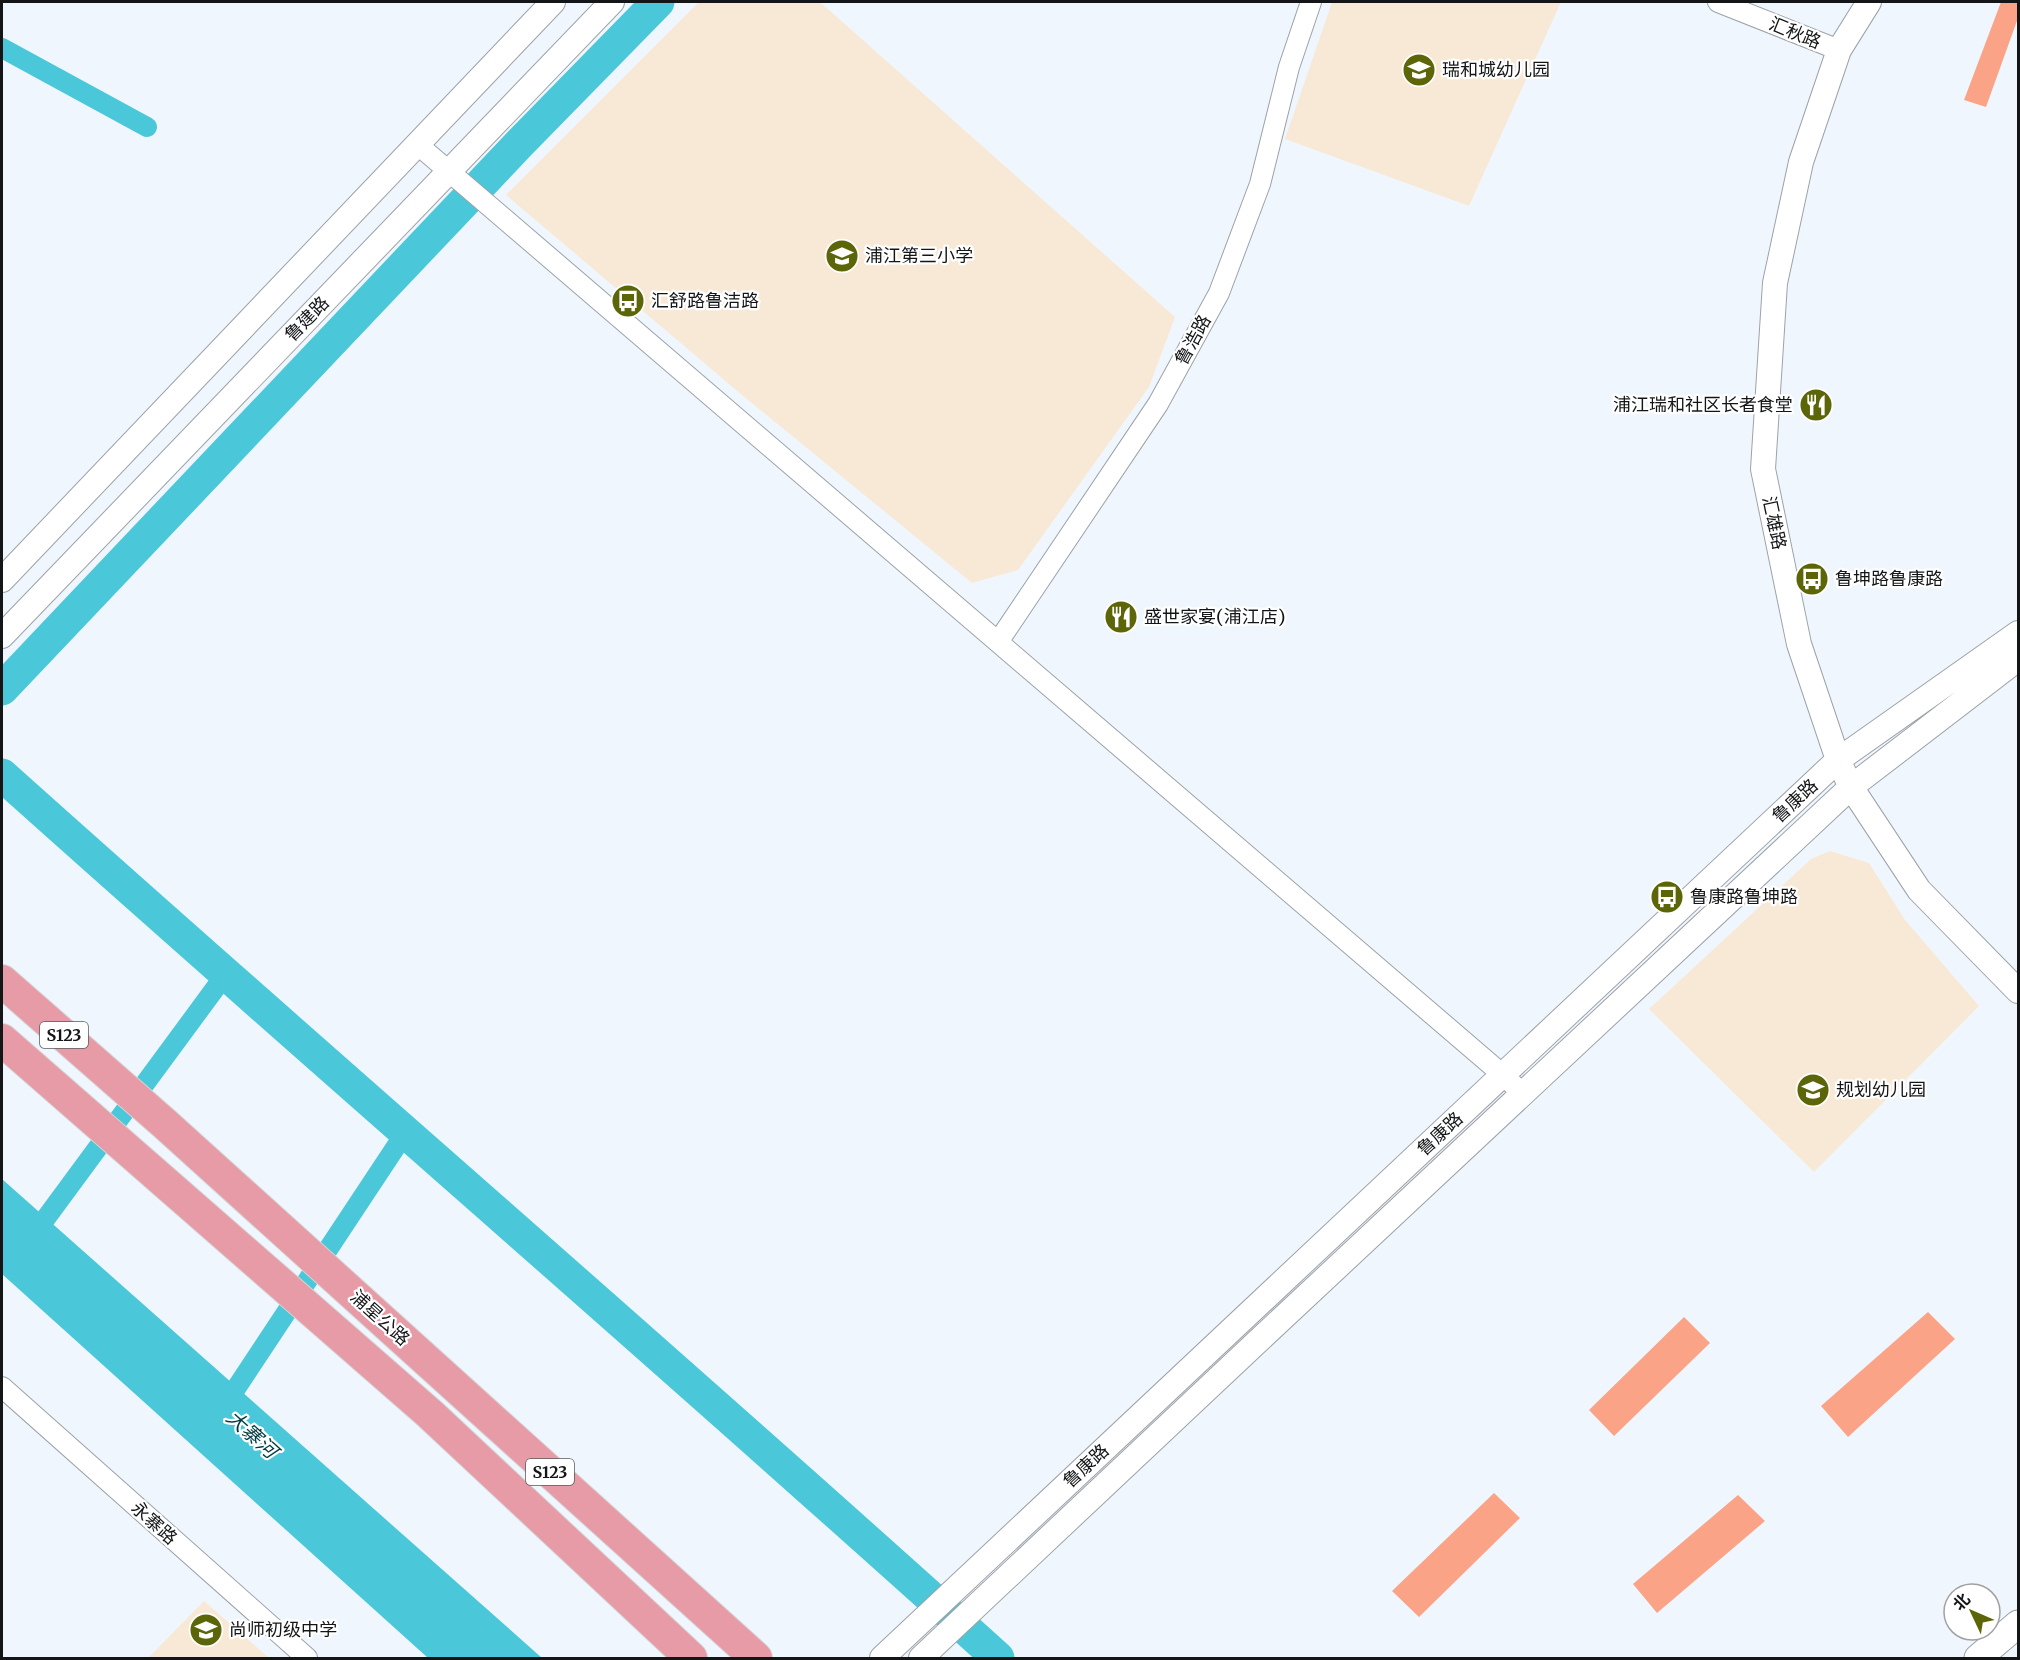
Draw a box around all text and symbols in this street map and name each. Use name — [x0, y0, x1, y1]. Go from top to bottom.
street label: 汇秋路 — [1766, 12, 1825, 53]
school or university icon: 瑞和城幼儿园 — [1401, 52, 1437, 88]
place label: 瑞和城幼儿园 — [1442, 58, 1550, 81]
school or university icon: 浦江第三小学 — [824, 238, 860, 274]
place label: 浦江第三小学 — [865, 244, 973, 267]
bus stop icon: 汇舒路鲁洁路 — [610, 283, 646, 319]
place label: 汇舒路鲁洁路 — [651, 289, 759, 312]
street label: 鲁建路 — [280, 291, 334, 346]
street label: 鲁浩路 — [1169, 311, 1216, 369]
restaurant icon: 浦江瑞和社区长者食堂 — [1798, 387, 1834, 423]
place label: 浦江瑞和社区长者食堂 — [1613, 393, 1793, 416]
street label: 汇雄路 — [1758, 494, 1791, 552]
bus stop icon: 鲁坤路鲁康路 — [1794, 561, 1830, 597]
place label: 鲁坤路鲁康路 — [1835, 567, 1943, 590]
restaurant icon: 盛世家宴(浦江店) — [1103, 599, 1139, 635]
place label: 盛世家宴(浦江店) — [1144, 605, 1285, 628]
street label: 鲁康路 — [1767, 774, 1822, 827]
bus stop icon: 鲁康路鲁坤路 — [1649, 879, 1685, 915]
place label: 鲁康路鲁坤路 — [1690, 885, 1798, 908]
road number: S123 — [40, 1022, 88, 1048]
school or university icon: 规划幼儿园 — [1795, 1072, 1831, 1108]
place label: 规划幼儿园 — [1836, 1078, 1926, 1101]
street label: 鲁康路 — [1412, 1107, 1467, 1160]
street label: 浦星公路 — [346, 1285, 415, 1350]
water label: 大寨河 — [222, 1404, 286, 1466]
street label: 鲁康路 — [1058, 1439, 1113, 1492]
road number: S123 — [526, 1459, 574, 1485]
street label: 永寨路 — [127, 1496, 182, 1549]
north arrow — [1942, 1582, 2002, 1642]
text: 北 — [1948, 1589, 1974, 1614]
school or university icon: 尚师初级中学 — [188, 1612, 224, 1648]
place label: 尚师初级中学 — [229, 1618, 337, 1641]

